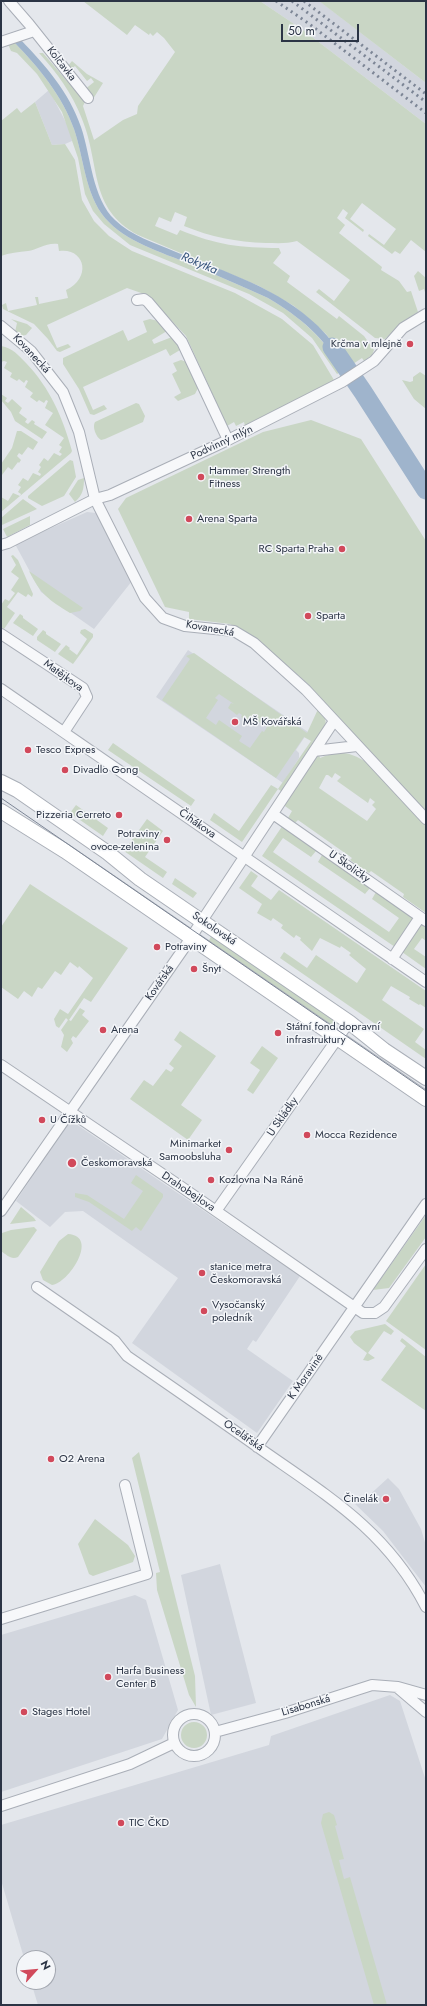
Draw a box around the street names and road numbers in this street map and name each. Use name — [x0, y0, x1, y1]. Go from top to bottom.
street label: Kolčavka — [44, 44, 78, 84]
street label: Kovanecká — [10, 332, 52, 376]
street label: Podvinný mlýn — [189, 423, 255, 463]
street label: Kovanecká — [185, 618, 235, 640]
street label: Matějkova — [41, 657, 85, 695]
street label: Čihákova — [176, 807, 218, 841]
street label: U Školičky — [326, 848, 372, 886]
street label: Sokolovská — [189, 909, 239, 949]
street label: Kovářská — [143, 963, 177, 1003]
street label: U Skládky — [265, 1095, 301, 1139]
street label: Drahobejlova — [159, 1169, 217, 1215]
street label: K Moravině — [286, 1352, 326, 1402]
street label: Ocelářská — [220, 1417, 266, 1455]
street label: Lisabonská — [280, 1692, 332, 1720]

